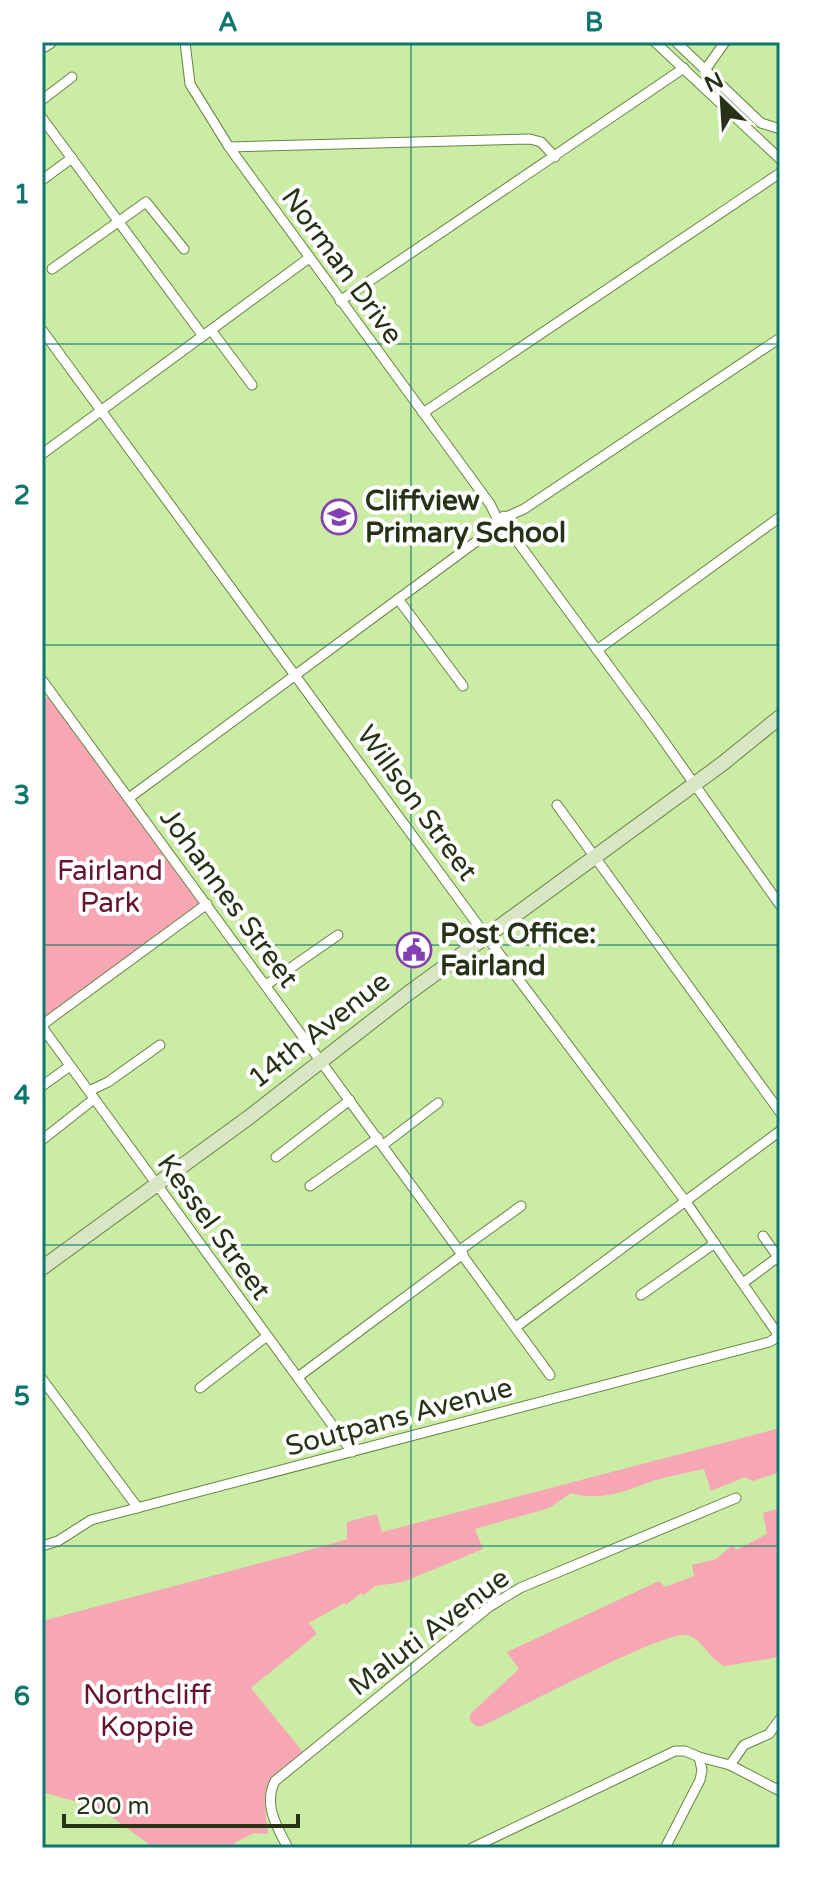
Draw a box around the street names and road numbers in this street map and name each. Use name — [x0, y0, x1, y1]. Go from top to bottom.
street label: Norman Drive — [274, 181, 410, 351]
street label: Willson Street — [349, 719, 485, 888]
street label: Johannes Street — [152, 802, 306, 995]
street label: 14th Avenue — [241, 964, 397, 1096]
street label: Kessel Street — [150, 1148, 278, 1307]
street label: Soutpans Avenue — [282, 1370, 516, 1464]
street label: Maluti Avenue — [342, 1561, 516, 1703]

